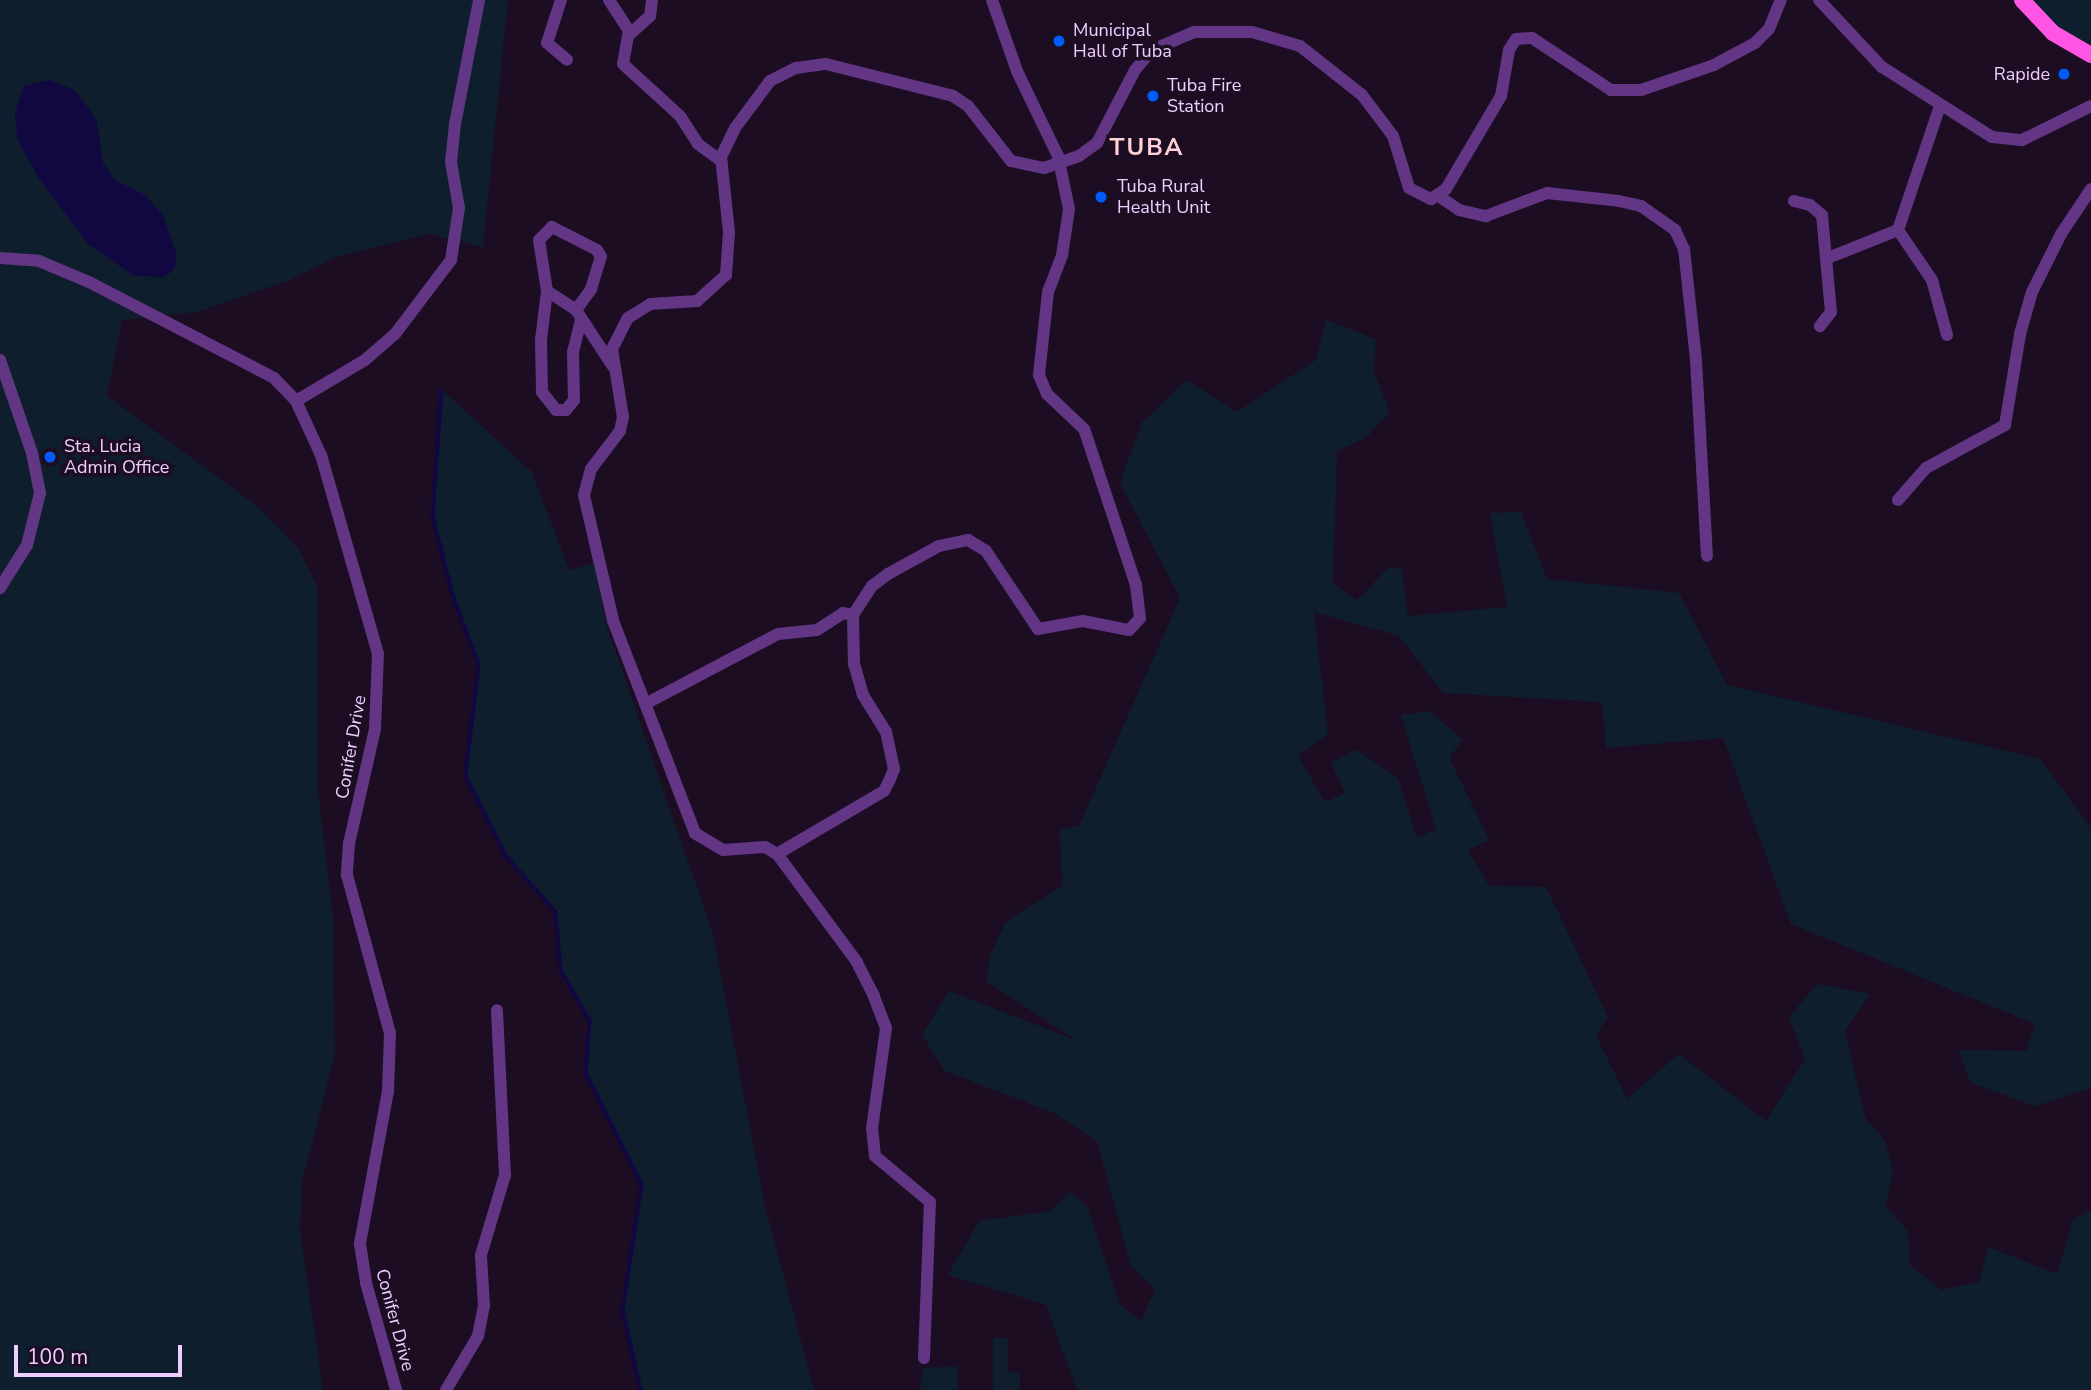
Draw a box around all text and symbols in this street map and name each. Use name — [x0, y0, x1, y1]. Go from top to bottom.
place label: Municipal Hall of Tuba — [1073, 20, 1172, 62]
marker: Municipal Hall of Tuba — [1051, 33, 1067, 49]
place label: Rapide — [1994, 63, 2050, 85]
marker: Rapide — [2056, 66, 2072, 82]
place label: Tuba Fire Station — [1167, 75, 1241, 118]
marker: Tuba Fire Station — [1145, 88, 1161, 104]
district label: TUBA — [1110, 134, 1184, 162]
place label: Tuba Rural Health Unit — [1117, 176, 1210, 218]
marker: Tuba Rural Health Unit — [1091, 187, 1111, 207]
place label: Sta. Lucia Admin Office — [64, 436, 169, 478]
marker: Sta. Lucia Admin Office — [42, 449, 58, 465]
street label: Conifer Drive — [331, 693, 371, 801]
street label: Conifer Drive — [371, 1267, 419, 1373]
scale bar — [18, 1330, 186, 1374]
text: 100 m — [27, 1343, 88, 1371]

